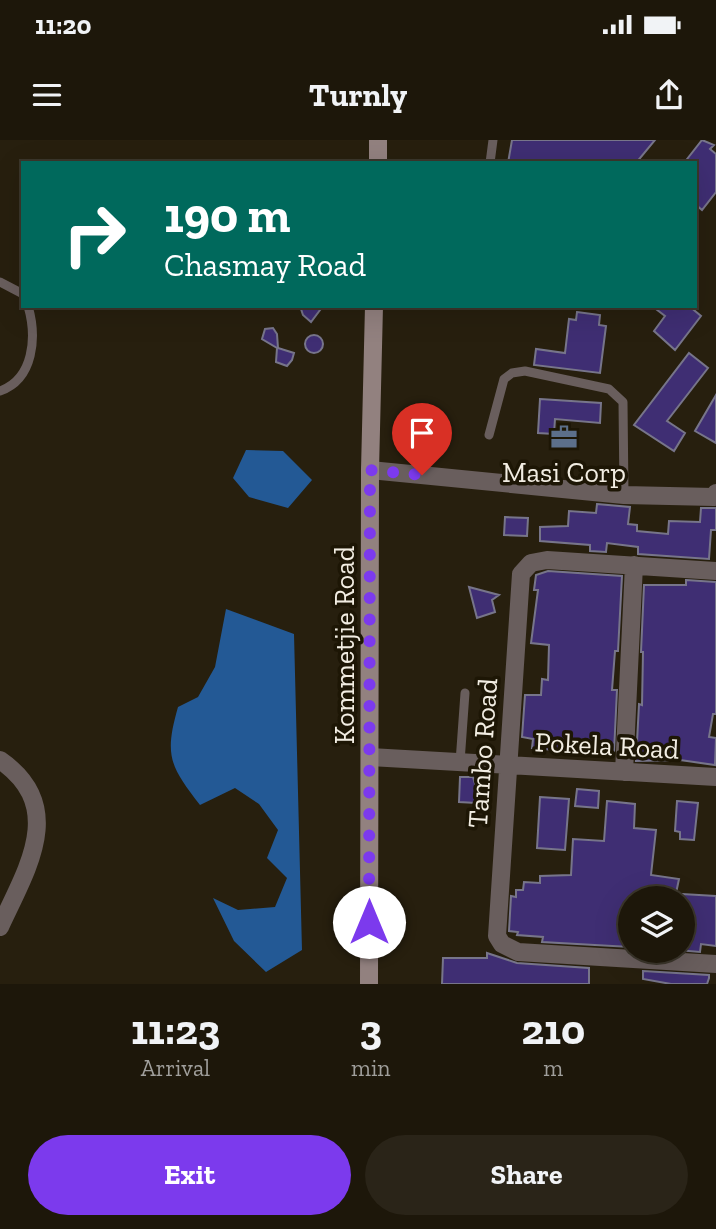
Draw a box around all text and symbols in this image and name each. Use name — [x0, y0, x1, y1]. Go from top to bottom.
text: 11:20 — [35, 9, 91, 41]
icon: menu — [28, 76, 66, 114]
text: Turnly — [309, 76, 407, 114]
icon: share — [650, 76, 688, 114]
text: 190 m — [164, 186, 290, 245]
icon: right — [49, 189, 140, 280]
text: Chasmay Road — [164, 246, 366, 284]
pin — [392, 403, 452, 475]
icon: arrive — [403, 414, 441, 452]
office icon: Masi Corp — [549, 422, 579, 452]
place label: Masi Corp — [502, 456, 626, 489]
street label: Kommetjie Road — [328, 546, 361, 744]
street label: Tambo Road — [461, 677, 504, 829]
street label: Pokela Road — [534, 725, 680, 766]
position arrow — [332, 885, 406, 959]
map controls — [618, 886, 695, 963]
button: layers — [618, 886, 695, 963]
text: 11:23 — [131, 1004, 220, 1055]
text: 3 — [360, 1004, 382, 1055]
text: 210 — [521, 1004, 585, 1055]
text: Arrival — [141, 1054, 210, 1082]
text: min — [351, 1054, 391, 1082]
text: m — [543, 1054, 563, 1082]
button: Exit — [28, 1135, 351, 1215]
button: Share — [365, 1135, 688, 1215]

